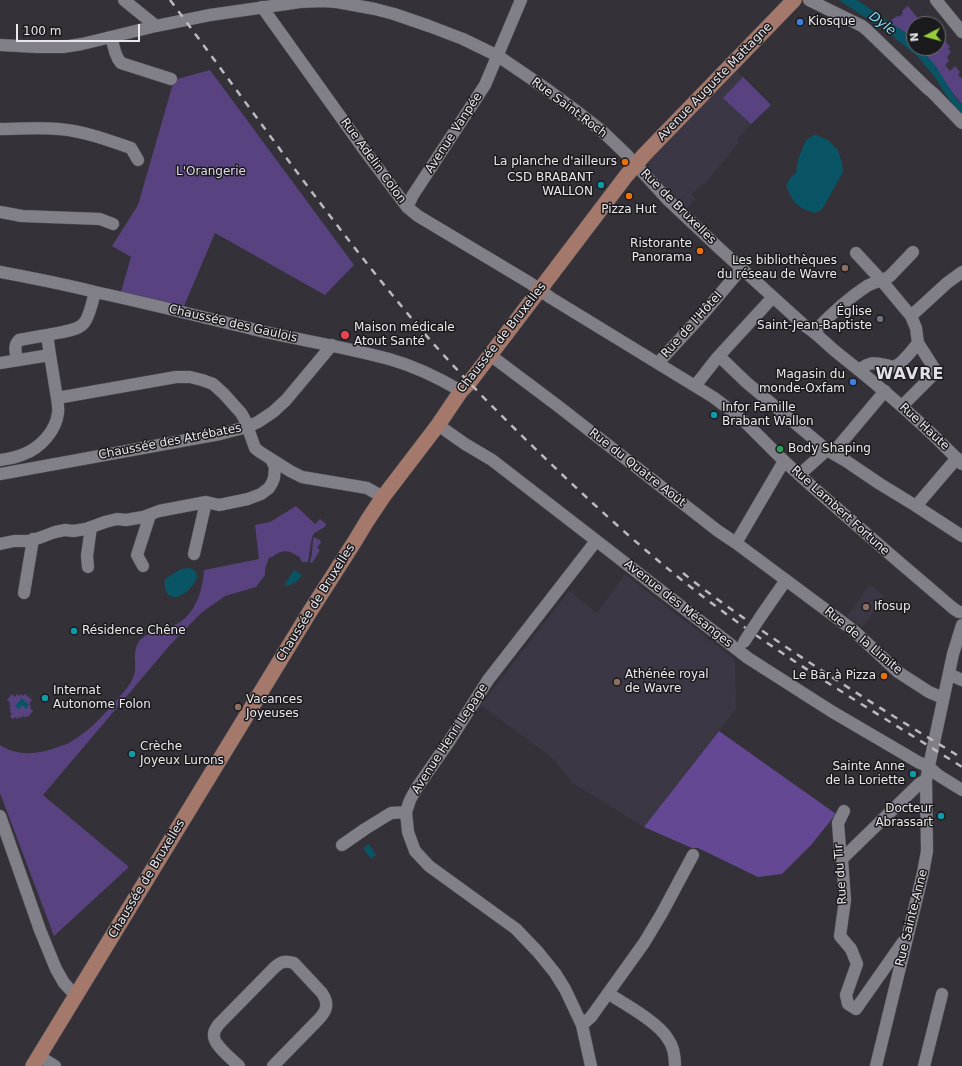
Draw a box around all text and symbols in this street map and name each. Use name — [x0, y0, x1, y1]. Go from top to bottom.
water label: Dyle — [866, 9, 898, 39]
place label: Kiosque — [808, 15, 855, 29]
scale bar — [18, 16, 142, 42]
north arrow — [906, 16, 946, 56]
marker: Kiosque — [795, 17, 805, 27]
street label: Avenue Auguste Mattagne — [655, 20, 775, 144]
text: 100 m — [23, 24, 61, 38]
text: N — [908, 32, 922, 42]
street label: Rue Saint-Roch — [528, 75, 610, 141]
street label: Avenue Vanpée — [423, 90, 485, 176]
street label: Rue Adelin Colon — [337, 116, 409, 206]
place label: La planche d'ailleurs — [493, 155, 617, 169]
marker: La planche d'ailleurs — [620, 157, 630, 167]
park label: L'Orangerie — [176, 165, 246, 179]
street label: Rue de Bruxelles — [637, 166, 719, 248]
place label: CSD BRABANT WALLON — [507, 171, 593, 199]
marker: CSD BRABANT WALLON — [596, 180, 606, 190]
marker: Pizza Hut — [624, 191, 634, 201]
place label: Pizza Hut — [601, 203, 657, 217]
place label: Ristorante Panorama — [630, 237, 692, 265]
marker: Ristorante Panorama — [695, 246, 705, 256]
place label: Les bibliothèques du réseau de Wavre — [717, 254, 837, 282]
marker: Les bibliothèques du réseau de Wavre — [840, 263, 850, 273]
street label: Chaussée de Bruxelles — [454, 280, 550, 396]
street label: Rue de l'Hôtel — [659, 289, 725, 361]
street label: Chaussée des Gaulois — [167, 302, 299, 346]
place label: Église Saint-Jean-Baptiste — [757, 305, 872, 333]
marker: Église Saint-Jean-Baptiste — [875, 314, 885, 324]
place label: Maison médicale Atout Santé — [354, 321, 455, 349]
marker: Maison médicale Atout Santé — [339, 329, 351, 341]
district label: WAVRE — [876, 365, 944, 385]
place label: Magasin du monde-Oxfam — [759, 368, 845, 396]
marker: Magasin du monde-Oxfam — [848, 377, 858, 387]
street label: Rue Haute — [896, 400, 952, 454]
place label: Infor Famille Brabant Wallon — [722, 401, 814, 429]
marker: Infor Famille Brabant Wallon — [709, 410, 719, 420]
street label: Chaussée des Atrébates — [97, 421, 243, 463]
street label: Rue du Quatre Août — [586, 426, 688, 510]
place label: Body Shaping — [788, 442, 871, 456]
marker: Body Shaping — [775, 444, 785, 454]
street label: Rue Lambert Fortune — [788, 463, 892, 559]
street label: Chaussée de Bruxelles — [274, 542, 358, 664]
street label: Avenue des Mésanges — [621, 557, 735, 651]
place label: Ifosup — [874, 600, 911, 614]
marker: Ifosup — [861, 602, 871, 612]
street label: Rue de la Limite — [821, 604, 905, 678]
place label: Résidence Chêne — [82, 624, 186, 638]
marker: Résidence Chêne — [69, 626, 79, 636]
place label: Athénée royal de Wavre — [625, 668, 709, 696]
place label: Le Bar à Pizza — [793, 669, 876, 683]
marker: Le Bar à Pizza — [879, 671, 889, 681]
marker: Athénée royal de Wavre — [612, 677, 622, 687]
street label: Avenue Henri Lepage — [409, 681, 491, 797]
place label: Internat Autonome Folon — [53, 684, 151, 712]
marker: Internat Autonome Folon — [40, 693, 50, 703]
place label: Vacances Joyeuses — [246, 693, 302, 721]
marker: Vacances Joyeuses — [233, 702, 243, 712]
place label: Crèche Joyeux Lurons — [140, 740, 224, 768]
marker: Crèche Joyeux Lurons — [127, 749, 137, 759]
place label: Sainte Anne de la Loriette — [825, 760, 905, 788]
marker: Sainte Anne de la Loriette — [908, 769, 918, 779]
place label: Docteur Abrassart — [875, 802, 933, 830]
marker: Docteur Abrassart — [936, 811, 946, 821]
street label: Chaussée de Bruxelles — [106, 817, 188, 941]
street label: Rue du Tir — [832, 843, 850, 905]
street label: Rue Sainte-Anne — [893, 868, 931, 968]

